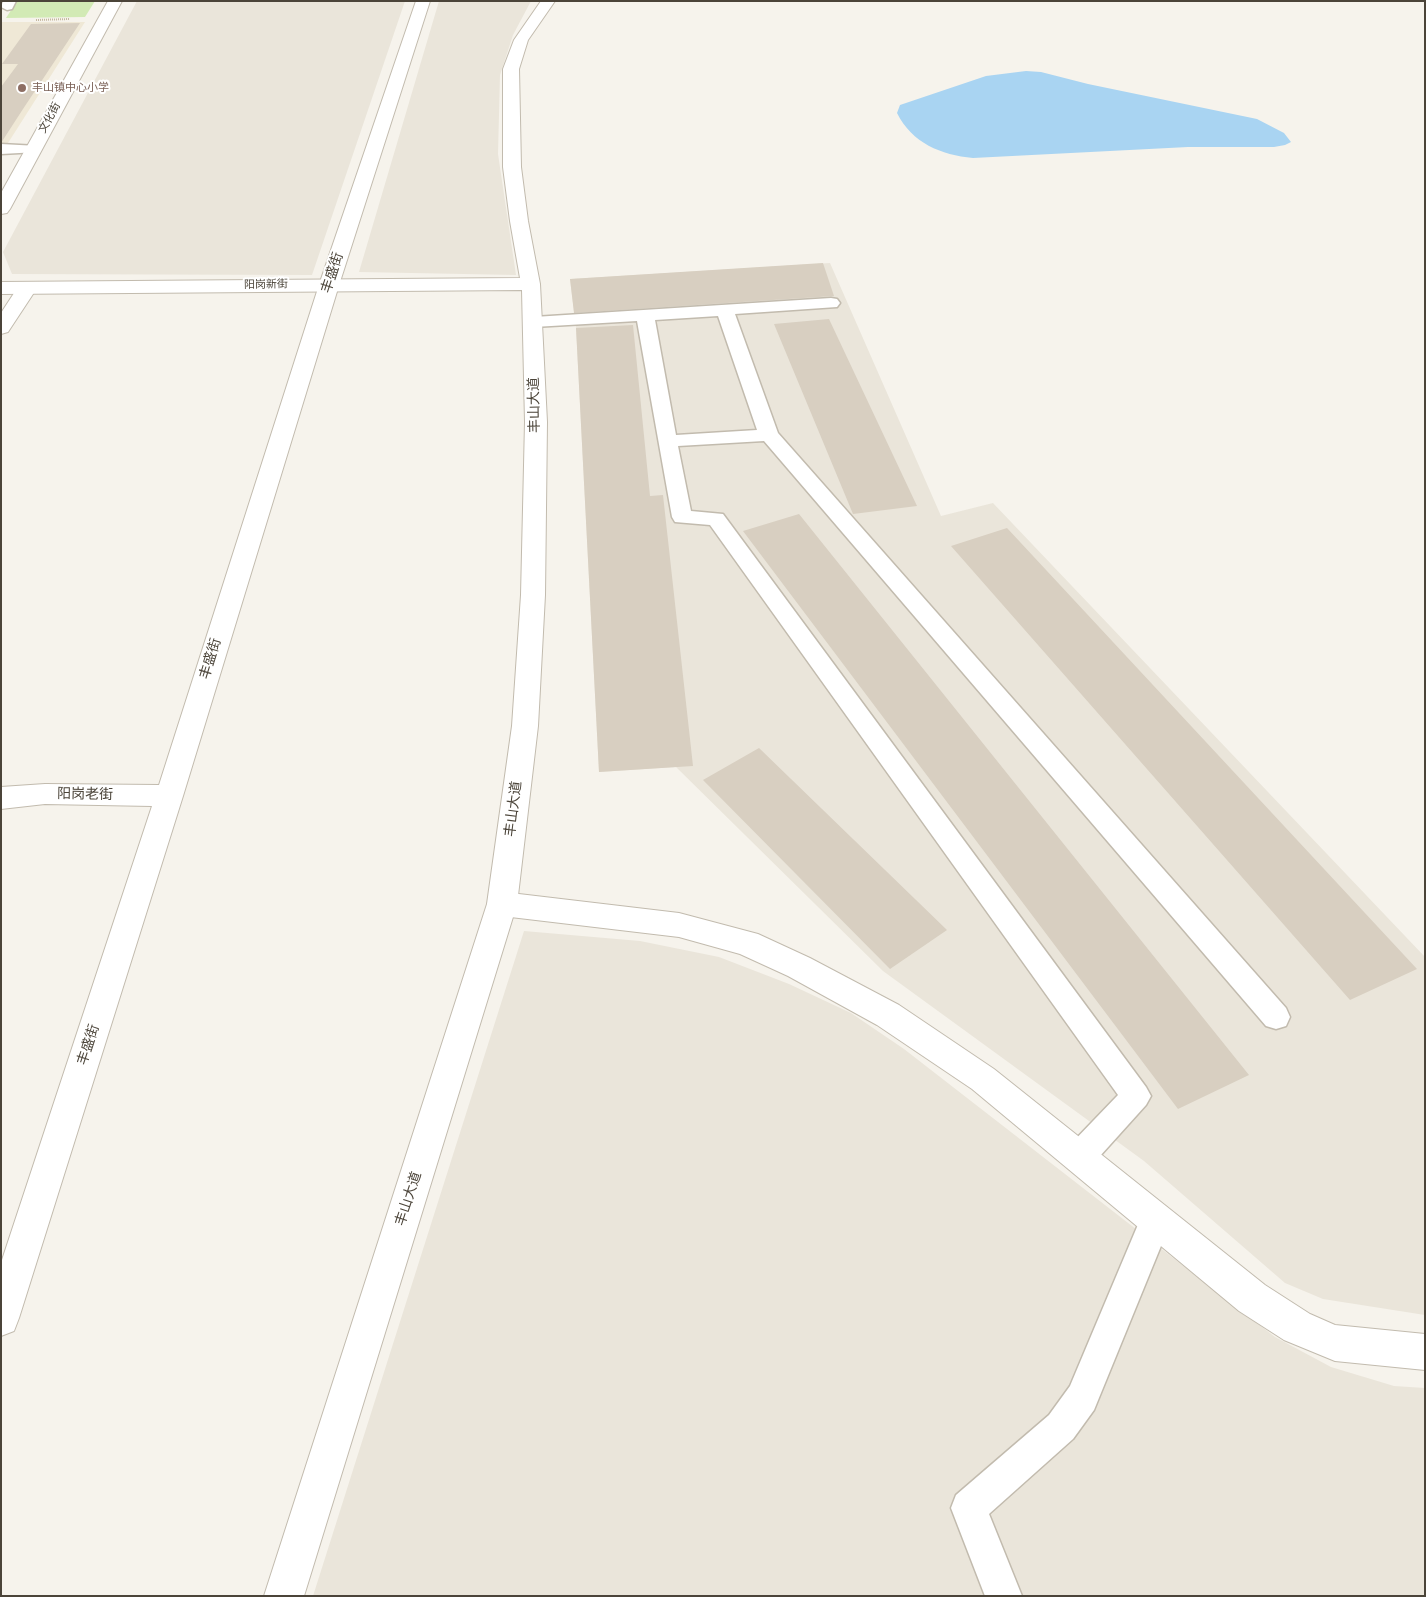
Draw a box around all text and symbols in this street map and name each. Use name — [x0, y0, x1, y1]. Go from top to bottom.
place label: 丰山镇中心小学 — [32, 81, 109, 95]
marker: 丰山镇中心小学 — [16, 82, 28, 94]
street label: 文化街 — [36, 100, 64, 136]
street label: 丰盛街 — [319, 250, 347, 296]
street label: 阳岗新街 — [244, 278, 288, 292]
street label: 丰山大道 — [526, 377, 544, 433]
street label: 丰盛街 — [197, 636, 225, 682]
street label: 丰山大道 — [502, 780, 526, 838]
street label: 阳岗老街 — [57, 786, 113, 804]
street label: 丰盛街 — [75, 1022, 103, 1068]
street label: 丰山大道 — [392, 1170, 426, 1228]

